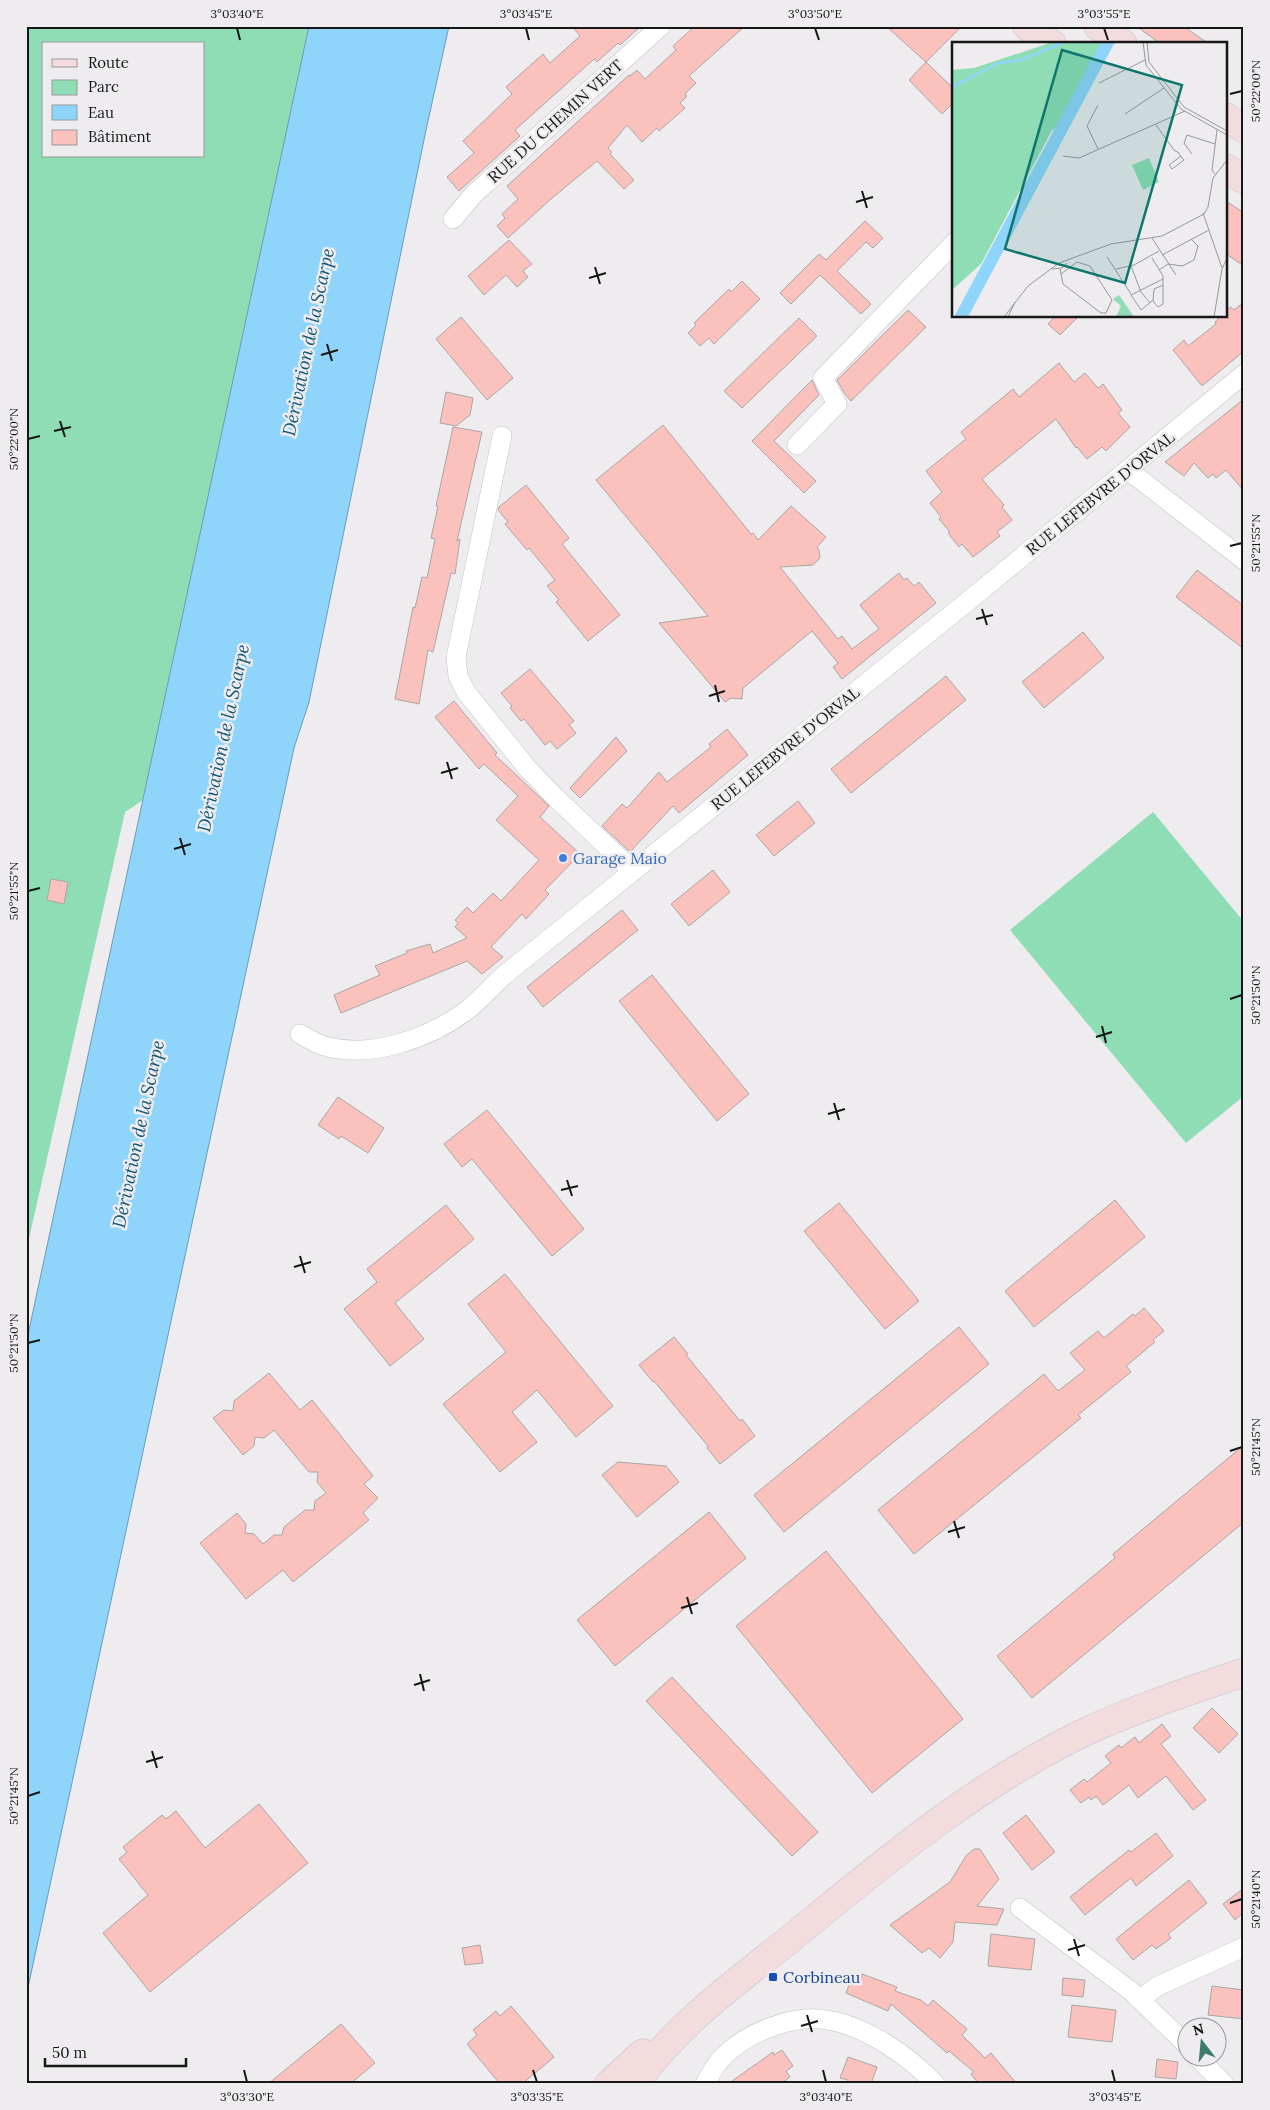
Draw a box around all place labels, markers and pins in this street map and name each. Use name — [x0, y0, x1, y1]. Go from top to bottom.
place label: Garage Maio — [573, 848, 667, 868]
marker: Garage Maio — [557, 852, 569, 864]
place label: Corbineau — [783, 1967, 861, 1987]
marker: Corbineau — [767, 1971, 779, 1983]

